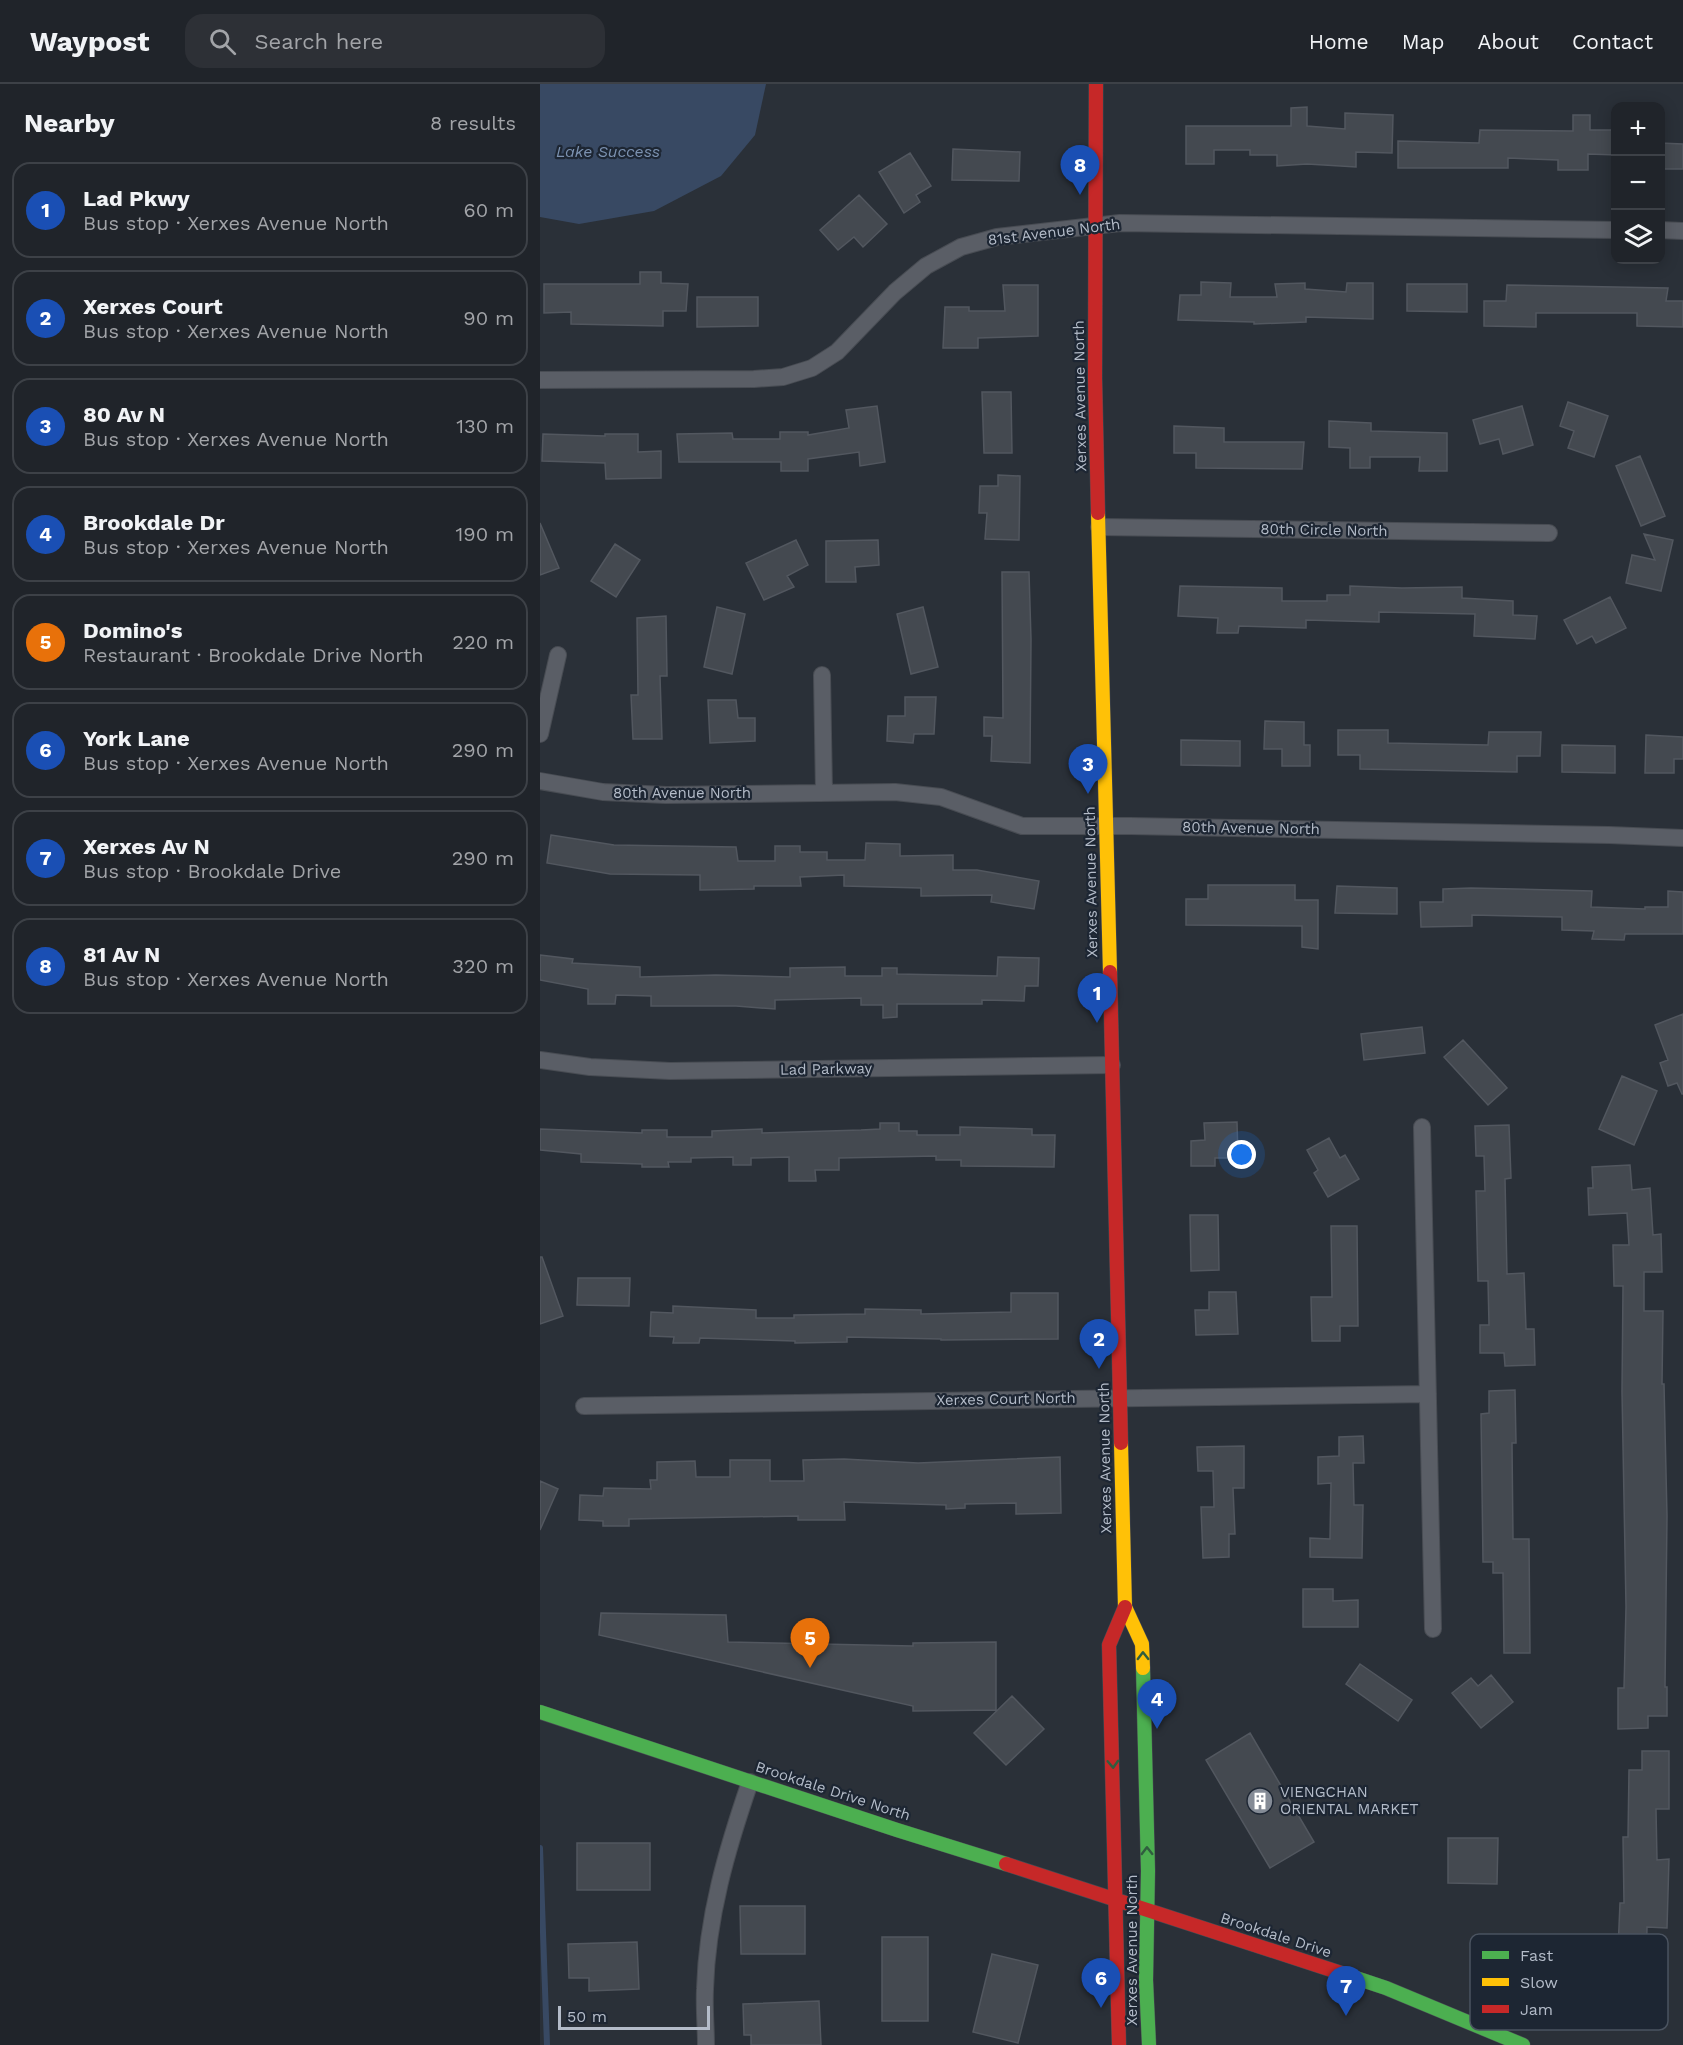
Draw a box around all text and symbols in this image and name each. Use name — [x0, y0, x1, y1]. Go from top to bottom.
search box — [185, 14, 605, 68]
text: Waypost — [30, 25, 149, 58]
icon: search — [206, 25, 239, 58]
text: Search here — [254, 29, 383, 54]
text: Home — [1309, 29, 1369, 54]
text: Map — [1402, 29, 1445, 54]
text: About — [1478, 29, 1539, 54]
text: Contact — [1572, 29, 1653, 54]
map controls — [1611, 102, 1665, 264]
button: + — [1611, 102, 1665, 156]
text: Nearby — [24, 108, 115, 138]
text: 8 results — [430, 111, 516, 135]
water label: Lake Success — [556, 142, 660, 161]
pin: 8 — [1060, 146, 1100, 195]
button: − — [1611, 156, 1665, 210]
text: Lad Pkwy — [83, 186, 190, 211]
text: 1 — [41, 198, 50, 222]
text: 60 m — [464, 198, 514, 222]
button: layers — [1611, 210, 1665, 264]
text: Bus stop · Xerxes Avenue North — [83, 211, 389, 235]
street label: 81st Avenue North — [987, 215, 1121, 249]
text: Xerxes Court — [83, 294, 223, 319]
text: 2 — [40, 306, 51, 330]
text: 90 m — [463, 306, 514, 330]
text: Bus stop · Xerxes Avenue North — [83, 319, 389, 343]
street label: Xerxes Avenue North — [1070, 320, 1090, 472]
text: 80 Av N — [83, 402, 165, 427]
text: 3 — [40, 414, 51, 438]
text: 130 m — [456, 414, 514, 438]
text: Bus stop · Xerxes Avenue North — [83, 427, 389, 451]
text: Brookdale Dr — [83, 510, 225, 535]
street label: 80th Circle North — [1260, 520, 1388, 540]
text: 4 — [39, 522, 52, 546]
text: 190 m — [456, 522, 514, 546]
text: Bus stop · Xerxes Avenue North — [83, 535, 389, 559]
text: Domino's — [83, 618, 182, 643]
text: 5 — [40, 630, 51, 654]
text: 220 m — [452, 630, 514, 654]
text: Restaurant · Brookdale Drive North — [83, 643, 424, 667]
text: York Lane — [83, 726, 190, 751]
text: 6 — [39, 738, 52, 762]
text: 290 m — [452, 738, 514, 762]
pin: 3 — [1068, 744, 1108, 794]
text: Bus stop · Xerxes Avenue North — [83, 751, 389, 775]
street label: 80th Avenue North — [613, 784, 751, 802]
street label: Xerxes Avenue North — [1081, 806, 1101, 958]
street label: 80th Avenue North — [1182, 818, 1320, 838]
text: Xerxes Av N — [83, 834, 210, 859]
text: 7 — [39, 846, 52, 870]
text: 290 m — [452, 846, 514, 870]
text: Bus stop · Brookdale Drive — [83, 859, 341, 883]
text: 81 Av N — [83, 942, 160, 967]
text: 8 — [39, 954, 52, 978]
text: 320 m — [452, 954, 514, 978]
text: Bus stop · Xerxes Avenue North — [83, 967, 389, 991]
pin: 1 — [1078, 974, 1116, 1023]
street label: Lad Parkway — [780, 1059, 873, 1079]
your location — [1227, 1140, 1256, 1169]
pin: 2 — [1080, 1320, 1118, 1369]
street label: Xerxes Avenue North — [1095, 1382, 1115, 1534]
street label: Xerxes Court North — [936, 1389, 1076, 1409]
pin: 5 — [790, 1618, 830, 1668]
one-way arrow — [1136, 1651, 1149, 1660]
pin: 4 — [1138, 1680, 1176, 1729]
street label: Brookdale Drive North — [753, 1757, 913, 1825]
one-way arrow — [1106, 1759, 1119, 1768]
place label: VIENGCHAN ORIENTAL MARKET — [1280, 1783, 1419, 1818]
building icon: VIENGCHAN ORIENTAL MARKET — [1245, 1786, 1275, 1816]
one-way arrow — [1141, 1846, 1154, 1855]
street label: Xerxes Avenue North — [1123, 1874, 1141, 2026]
street label: Brookdale Drive — [1218, 1909, 1334, 1961]
legend — [1470, 1934, 1668, 2030]
text: Fast — [1520, 1946, 1553, 1965]
pin: 6 — [1082, 1958, 1120, 2008]
pin: 7 — [1326, 1966, 1366, 2016]
text: Slow — [1520, 1973, 1558, 1992]
text: Jam — [1520, 2000, 1553, 2019]
scale bar — [558, 2003, 710, 2030]
text: 50 m — [567, 2007, 607, 2026]

